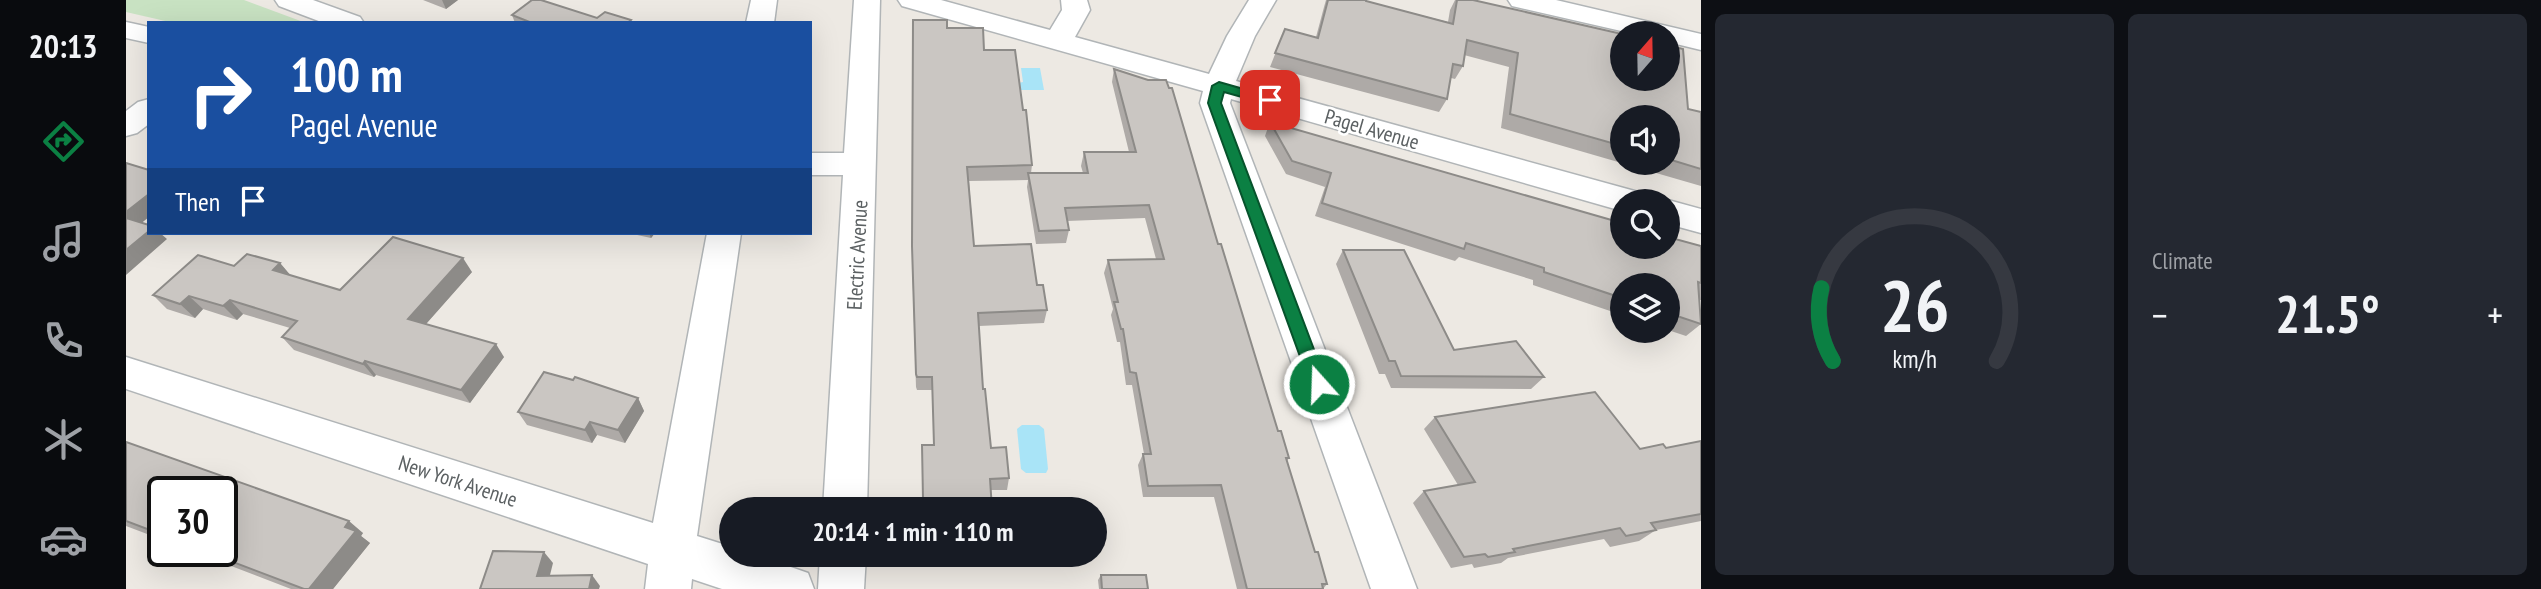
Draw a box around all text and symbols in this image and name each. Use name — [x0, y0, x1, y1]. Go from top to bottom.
north arrow — [1610, 21, 1680, 91]
map controls — [1610, 21, 1680, 343]
text: 20:13 — [28, 25, 98, 67]
text: 100 m — [290, 42, 403, 106]
icon: right — [175, 49, 266, 140]
pin — [1240, 70, 1300, 130]
icon: arrive — [1251, 81, 1289, 119]
street label: Pagel Avenue — [1322, 103, 1422, 155]
text: Pagel Avenue — [290, 104, 438, 146]
button: sound — [1610, 105, 1680, 175]
icon: directions — [39, 117, 88, 166]
icon: arrive — [234, 182, 272, 220]
text: Then — [175, 185, 220, 218]
button: search — [1610, 189, 1680, 259]
street label: Electric Avenue — [841, 199, 873, 311]
icon: music — [39, 217, 88, 266]
text: Climate — [2152, 246, 2213, 275]
text: 26 — [1880, 257, 1949, 351]
button: layers — [1610, 273, 1680, 343]
text: 21.5° — [2275, 280, 2380, 347]
text: − — [2152, 290, 2168, 339]
text: + — [2487, 290, 2503, 339]
icon: phone — [39, 316, 88, 365]
text: km/h — [1892, 342, 1937, 374]
position arrow — [1282, 347, 1356, 421]
icon: climate — [39, 415, 88, 464]
street label: New York Avenue — [395, 449, 521, 513]
speed limit sign: 30 — [147, 476, 238, 567]
icon: car — [39, 515, 88, 564]
text: 20:14 · 1 min · 110 m — [813, 515, 1013, 548]

